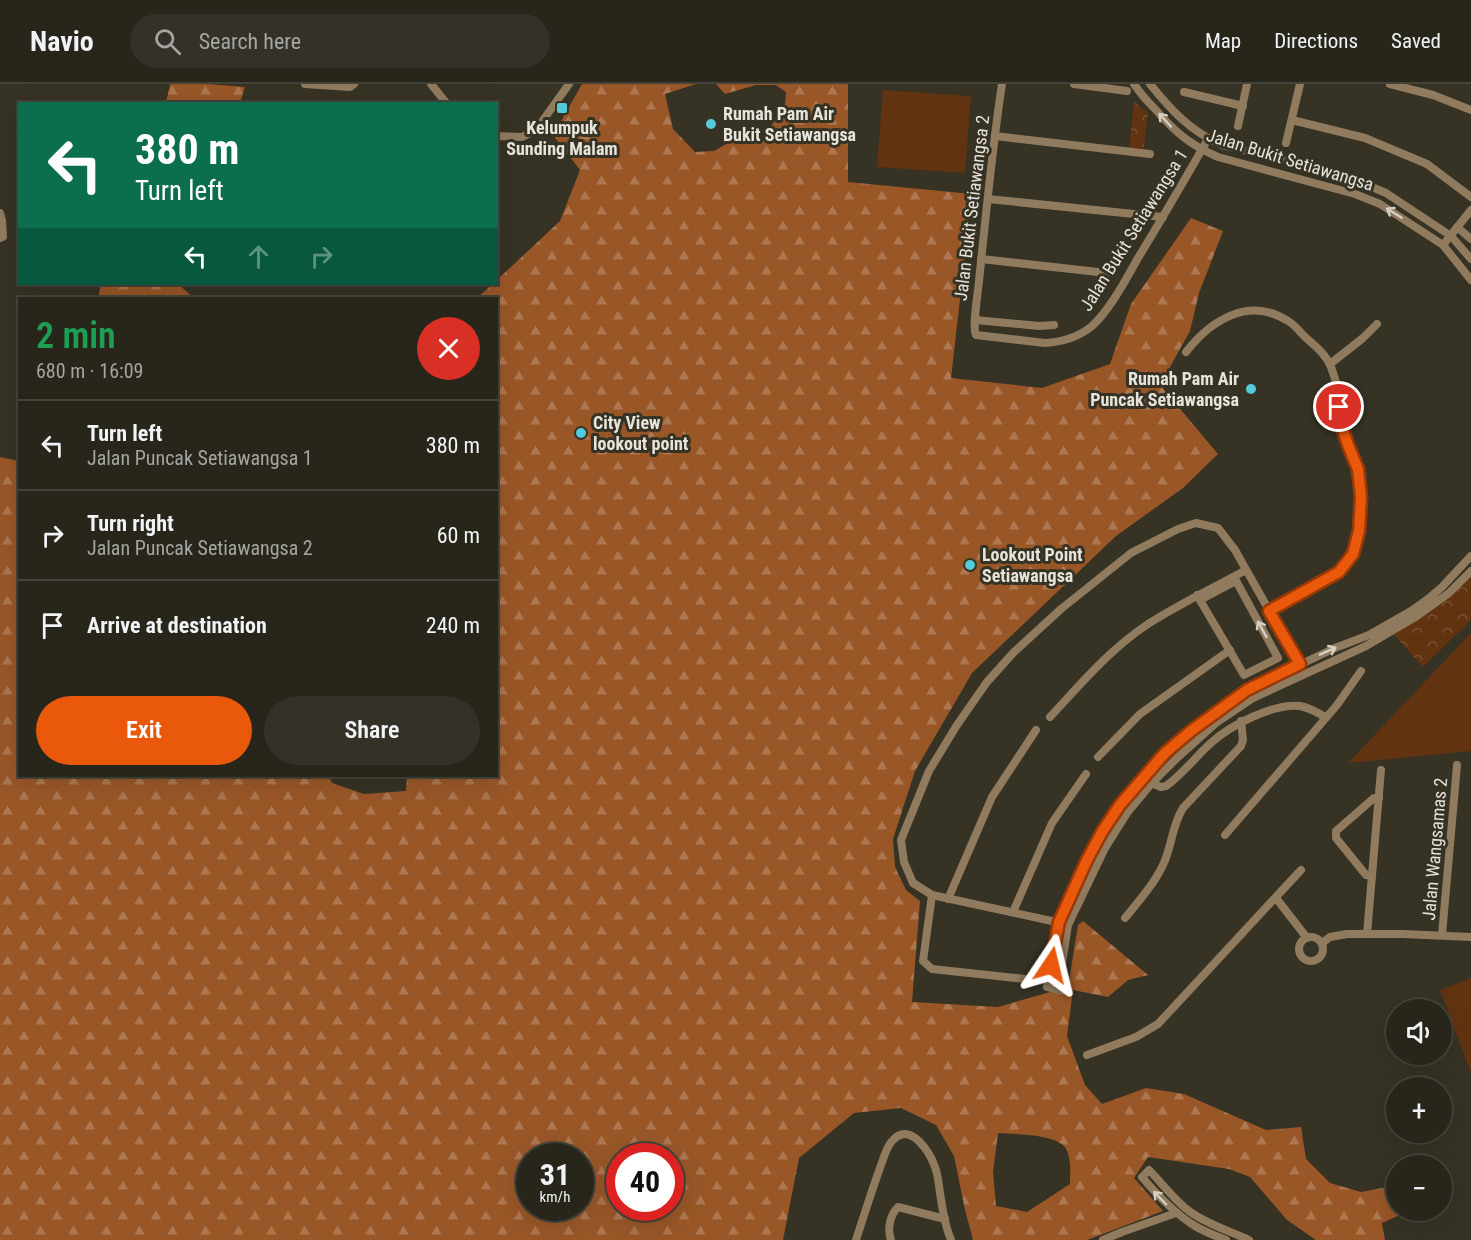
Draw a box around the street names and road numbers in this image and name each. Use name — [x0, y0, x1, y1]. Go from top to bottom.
street label: Jalan Bukit Setiawangsa 2 — [950, 114, 993, 302]
street label: Jalan Bukit Setiawangsa — [1204, 124, 1376, 195]
street label: Jalan Bukit Setiawangsa 1 — [1075, 145, 1192, 314]
street label: Jalan Wangsamas 2 — [1418, 777, 1451, 921]

